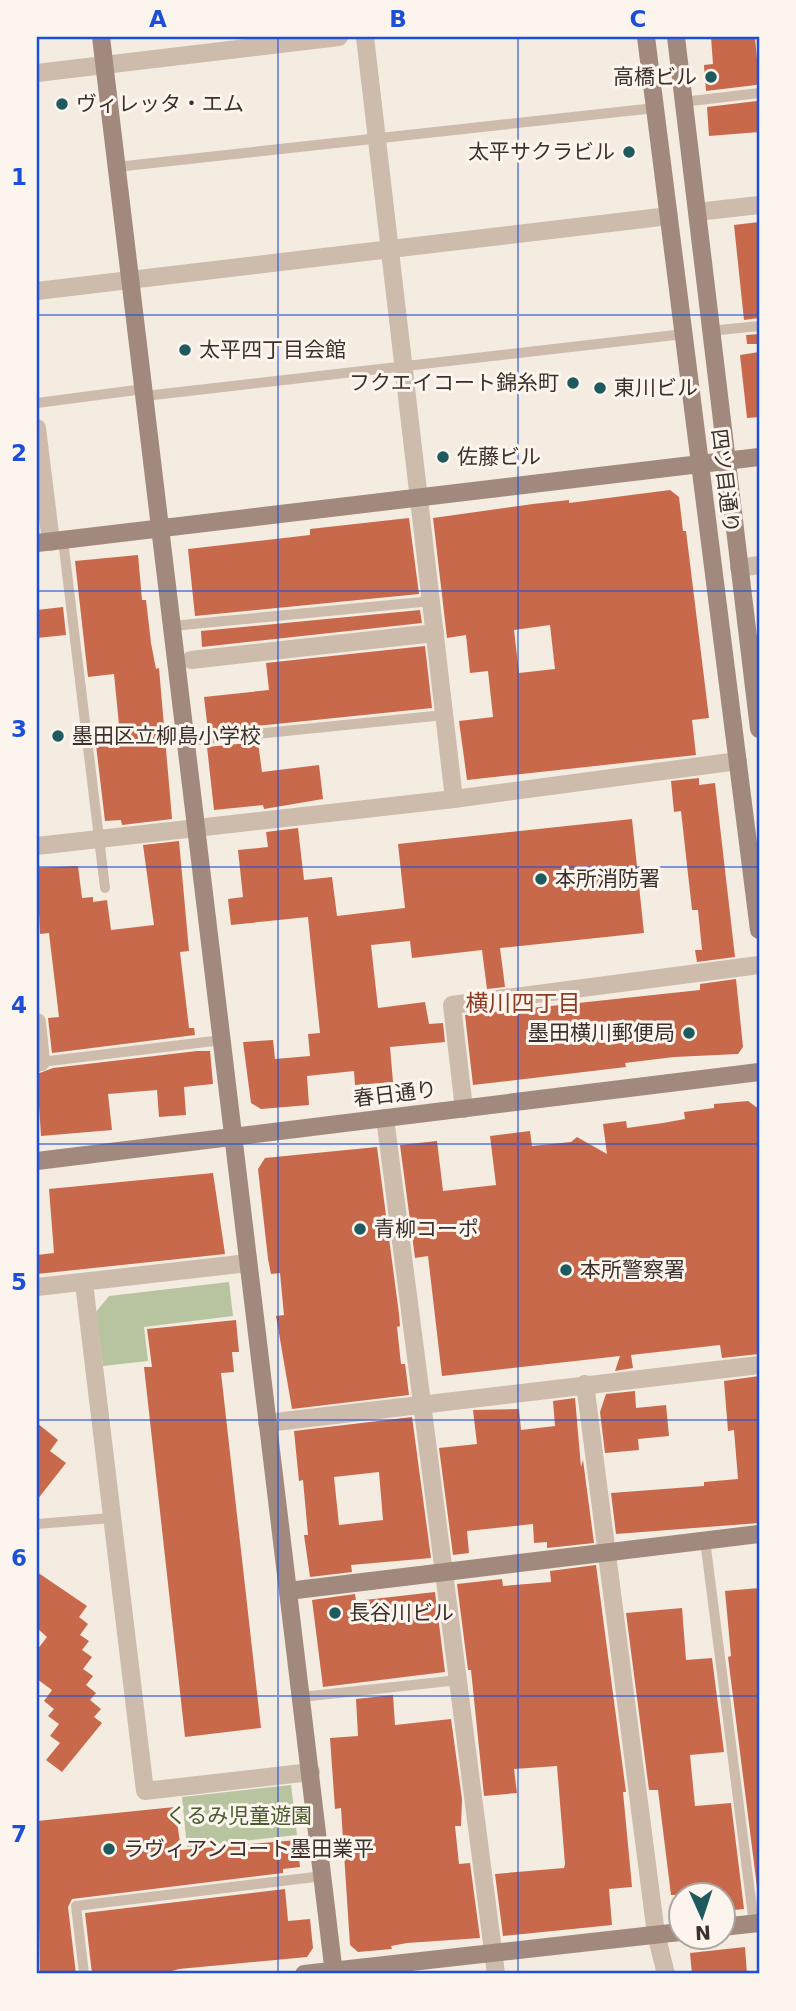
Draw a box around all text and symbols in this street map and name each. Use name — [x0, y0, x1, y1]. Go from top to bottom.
text: A — [149, 6, 167, 32]
text: B — [389, 6, 407, 32]
text: C — [630, 6, 646, 32]
place label: 高橋ビル — [613, 65, 697, 89]
marker: 高橋ビル — [703, 69, 719, 85]
place label: ヴィレッタ・エム — [76, 92, 244, 116]
marker: ヴィレッタ・エム — [54, 96, 70, 112]
place label: 太平サクラビル — [468, 140, 615, 164]
marker: 太平サクラビル — [621, 144, 637, 160]
text: 1 — [11, 164, 27, 190]
place label: 太平四丁目会館 — [199, 338, 346, 362]
marker: 太平四丁目会館 — [177, 342, 193, 358]
place label: フクエイコート錦糸町 — [349, 371, 559, 395]
marker: フクエイコート錦糸町 — [565, 375, 581, 391]
place label: 東川ビル — [614, 376, 698, 400]
marker: 東川ビル — [592, 380, 608, 396]
street label: 四ツ目通り — [707, 427, 743, 535]
text: 2 — [11, 440, 27, 466]
place label: 佐藤ビル — [457, 445, 541, 469]
marker: 佐藤ビル — [435, 449, 451, 465]
text: 3 — [11, 716, 27, 742]
place label: 墨田区立柳島小学校 — [72, 724, 261, 748]
marker: 墨田区立柳島小学校 — [50, 728, 66, 744]
place label: 本所消防署 — [555, 867, 660, 891]
marker: 本所消防署 — [533, 871, 549, 887]
district label: 横川四丁目 — [466, 990, 581, 1016]
text: 4 — [11, 992, 27, 1018]
place label: 墨田横川郵便局 — [528, 1021, 675, 1045]
marker: 墨田横川郵便局 — [681, 1025, 697, 1041]
street label: 春日通り — [352, 1077, 438, 1111]
place label: 青柳コーポ — [374, 1217, 479, 1241]
marker: 青柳コーポ — [352, 1221, 368, 1237]
place label: 本所警察署 — [580, 1258, 685, 1282]
marker: 本所警察署 — [558, 1262, 574, 1278]
text: 5 — [11, 1269, 27, 1295]
text: 6 — [11, 1545, 27, 1571]
place label: 長谷川ビル — [349, 1601, 454, 1625]
marker: 長谷川ビル — [327, 1605, 343, 1621]
park label: くるみ児童遊園 — [166, 1804, 312, 1828]
text: 7 — [11, 1821, 27, 1847]
place label: ラヴィアンコート墨田業平 — [123, 1837, 374, 1861]
marker: ラヴィアンコート墨田業平 — [101, 1841, 117, 1857]
north arrow — [666, 1882, 736, 1952]
text: N — [694, 1922, 711, 1944]

